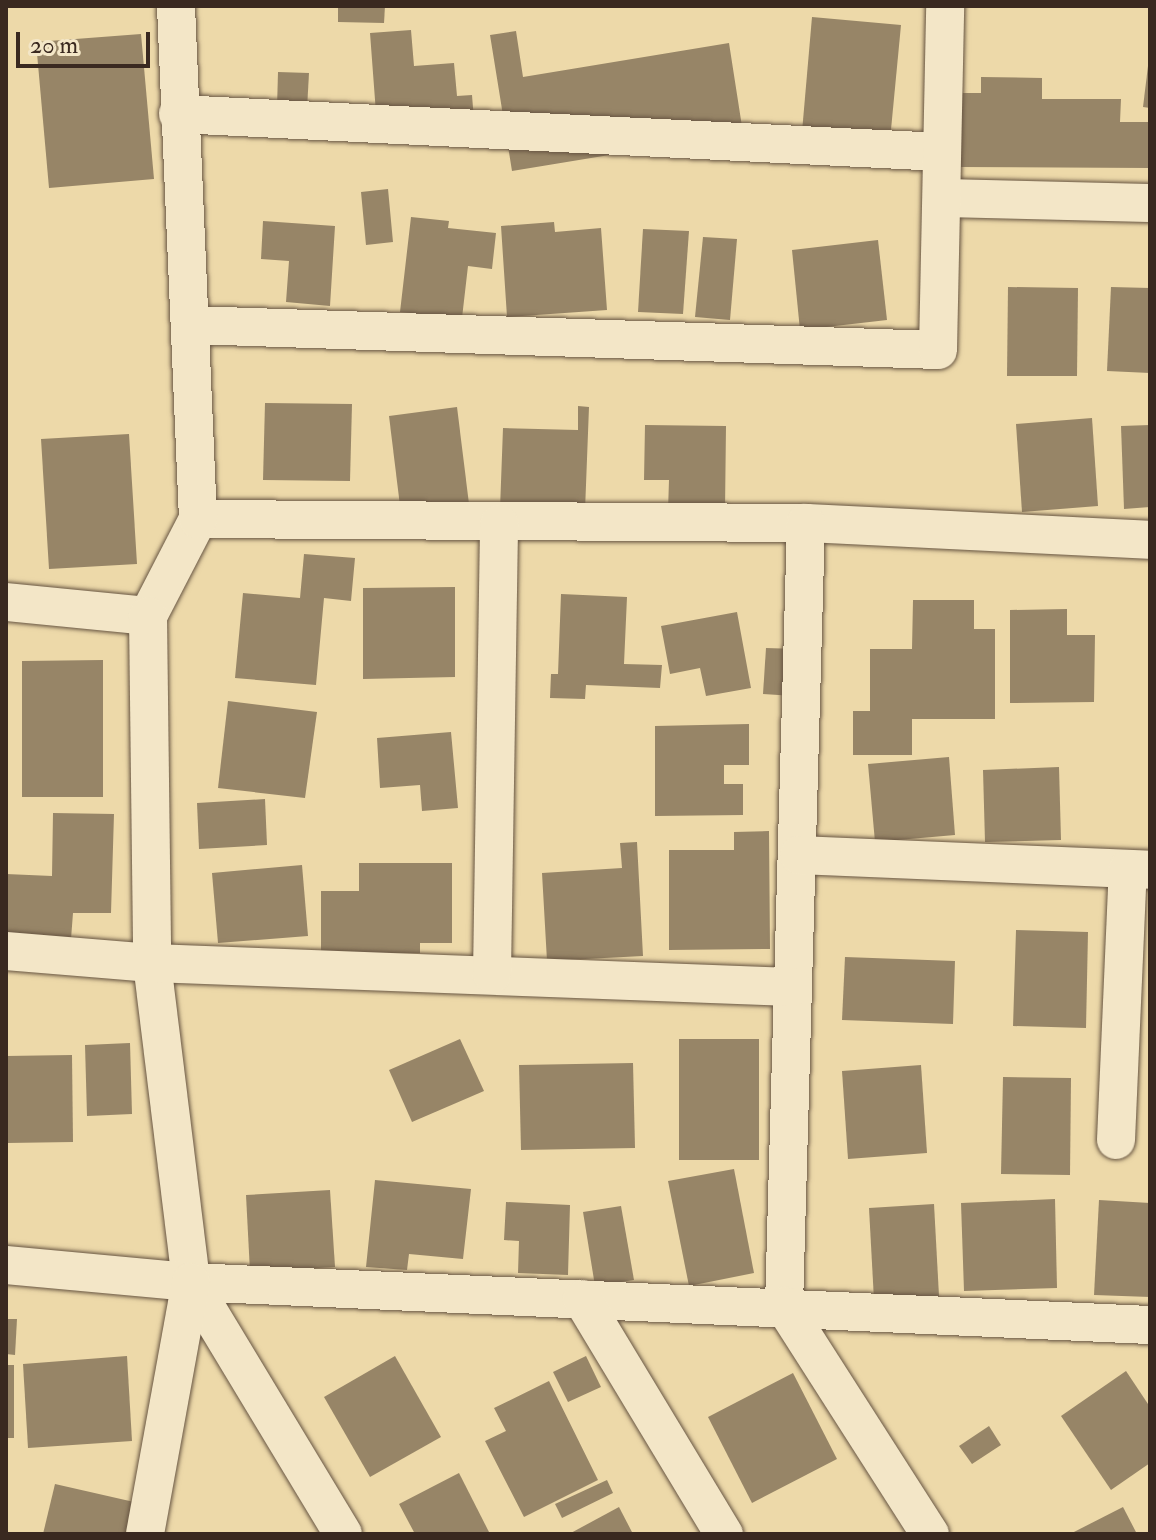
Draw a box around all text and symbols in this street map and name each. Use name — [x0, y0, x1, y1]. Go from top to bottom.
scale bar — [20, 16, 154, 66]
text: 20 m — [30, 30, 78, 61]

